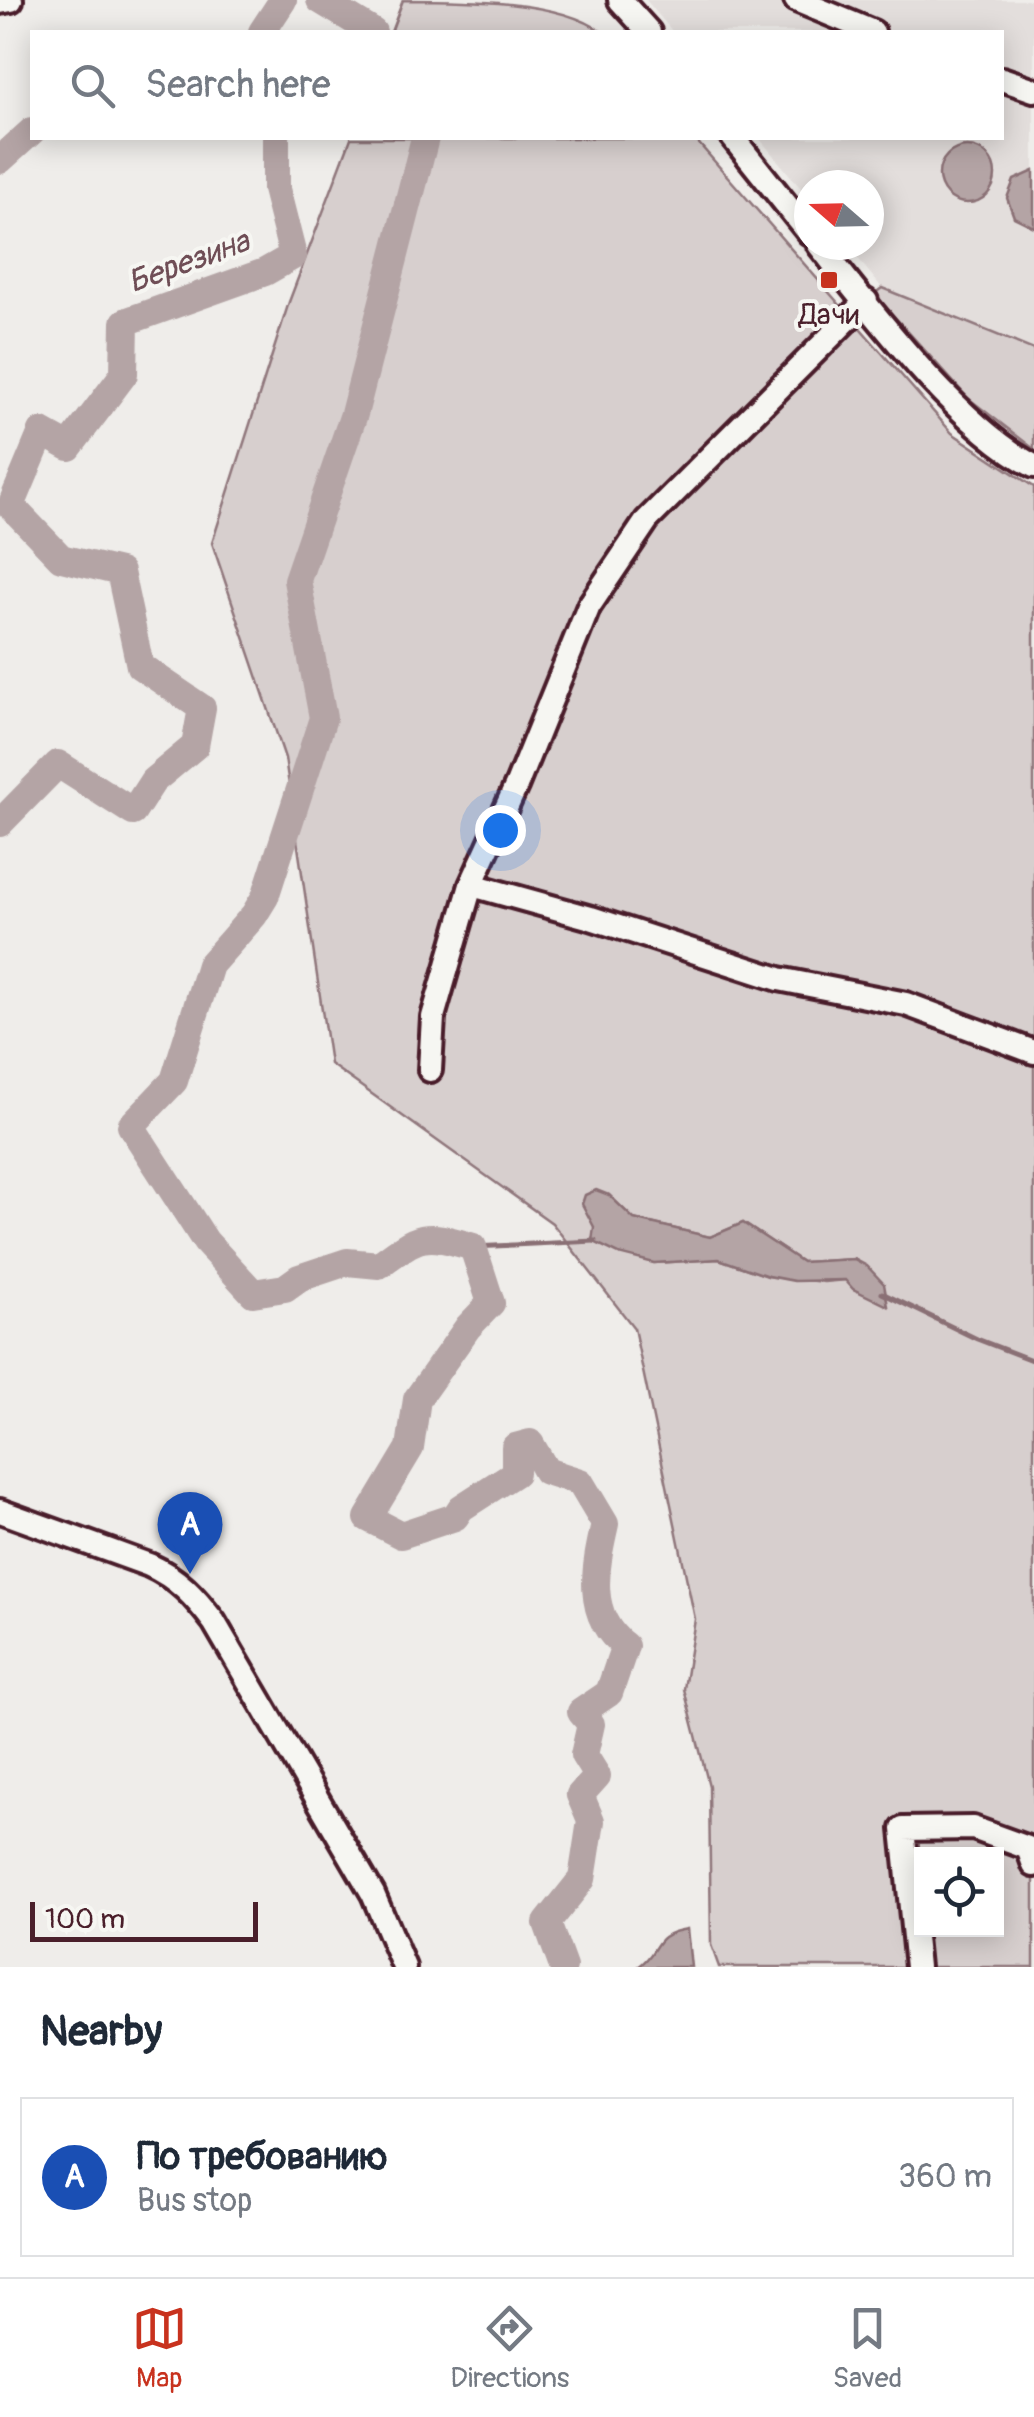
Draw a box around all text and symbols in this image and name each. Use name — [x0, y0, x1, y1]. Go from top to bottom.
search box — [30, 30, 1004, 140]
icon: search — [65, 58, 120, 113]
text: Search here — [145, 61, 331, 109]
north arrow — [794, 170, 884, 260]
water label: Березина — [122, 221, 257, 302]
marker: Дачи — [818, 269, 840, 291]
place label: Дачи — [798, 296, 859, 333]
your location — [475, 805, 526, 856]
pin: A — [158, 1492, 222, 1574]
map controls — [914, 1847, 1004, 1937]
button: locate — [914, 1847, 1004, 1937]
scale bar — [30, 1897, 258, 1942]
text: 100 m — [45, 1902, 125, 1937]
text: Nearby — [40, 2006, 162, 2058]
text: По требованию — [137, 2133, 388, 2181]
text: A — [64, 2157, 85, 2197]
text: 360 m — [898, 2157, 992, 2197]
text: Bus stop — [137, 2181, 252, 2221]
tab: Map — [132, 2301, 187, 2396]
tab: Directions — [450, 2301, 569, 2396]
tab: Saved — [833, 2301, 902, 2396]

